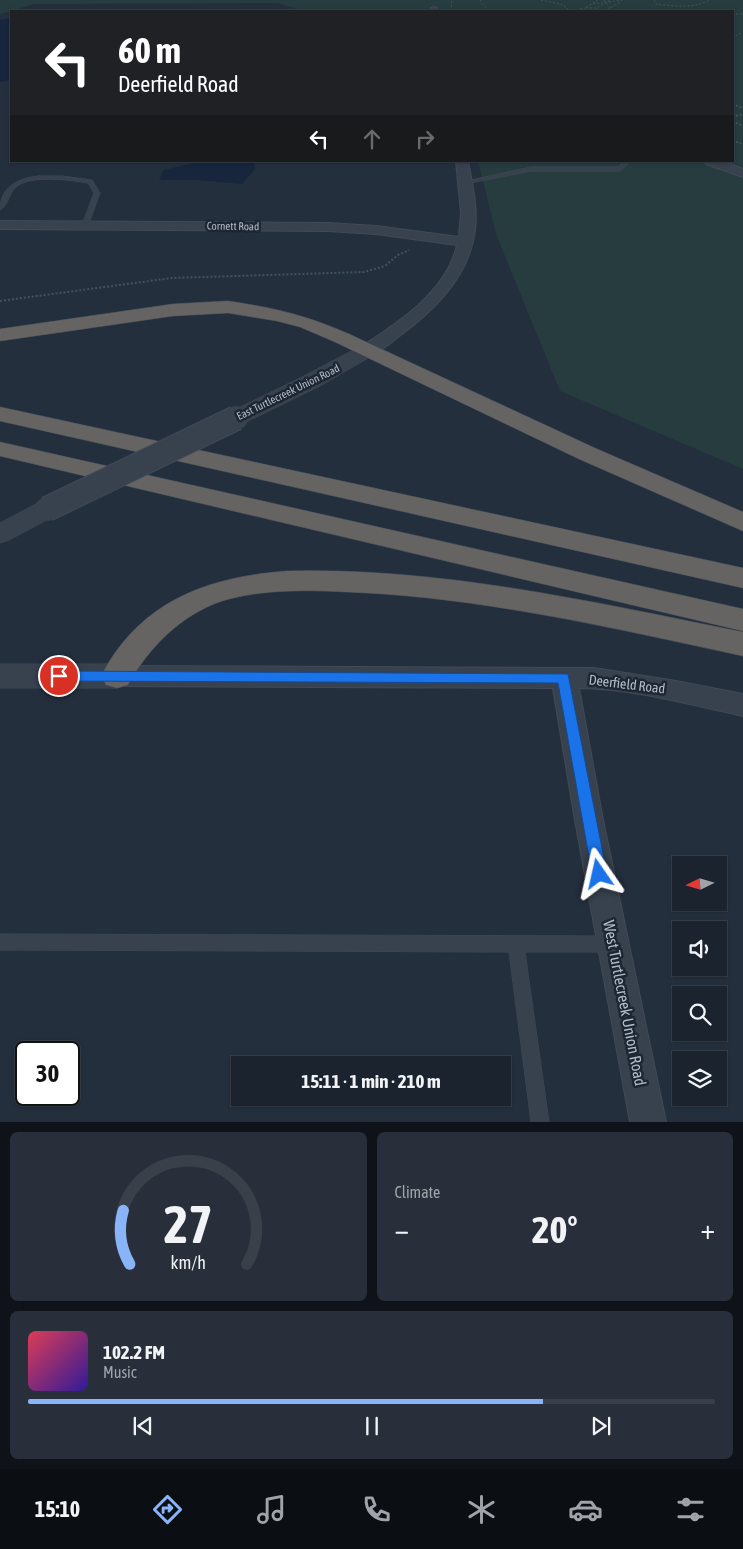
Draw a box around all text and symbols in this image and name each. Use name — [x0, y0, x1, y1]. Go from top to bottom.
icon: left — [35, 30, 100, 95]
text: 60 m — [118, 30, 181, 70]
text: Deerfield Road — [118, 71, 239, 97]
icon: left — [305, 125, 333, 153]
icon: ahead — [358, 125, 386, 153]
icon: right — [411, 125, 439, 153]
street label: Cornett Road — [207, 220, 259, 232]
street label: East Turtlecreek Union Road — [235, 362, 341, 422]
pin — [38, 655, 80, 697]
icon: arrive — [45, 662, 73, 690]
street label: Deerfield Road — [588, 671, 666, 697]
position arrow — [572, 847, 624, 899]
north arrow — [672, 856, 728, 911]
map controls — [672, 856, 727, 1106]
street label: West Turtlecreek Union Road — [600, 919, 650, 1087]
button: sound — [672, 921, 727, 976]
button: search — [672, 986, 727, 1041]
speed limit sign: 30 — [15, 1041, 80, 1106]
button: layers — [672, 1051, 727, 1106]
text: 15:11 · 1 min · 210 m — [301, 1070, 441, 1092]
text: Climate — [395, 1183, 440, 1201]
text: 27 — [164, 1194, 213, 1254]
text: 20° — [532, 1208, 578, 1251]
text: − — [395, 1213, 409, 1245]
text: + — [700, 1213, 715, 1245]
text: km/h — [171, 1252, 206, 1273]
text: 102.2 FM — [103, 1341, 165, 1363]
text: Music — [103, 1363, 137, 1381]
icon: previous — [129, 1412, 157, 1440]
icon: pause — [358, 1412, 386, 1440]
icon: next — [587, 1412, 615, 1440]
icon: directions — [150, 1492, 185, 1527]
icon: music — [254, 1492, 289, 1527]
icon: phone — [359, 1492, 394, 1527]
icon: climate — [464, 1492, 499, 1527]
icon: car — [568, 1492, 603, 1527]
icon: filters — [673, 1492, 708, 1527]
text: 15:10 — [35, 1496, 80, 1522]

